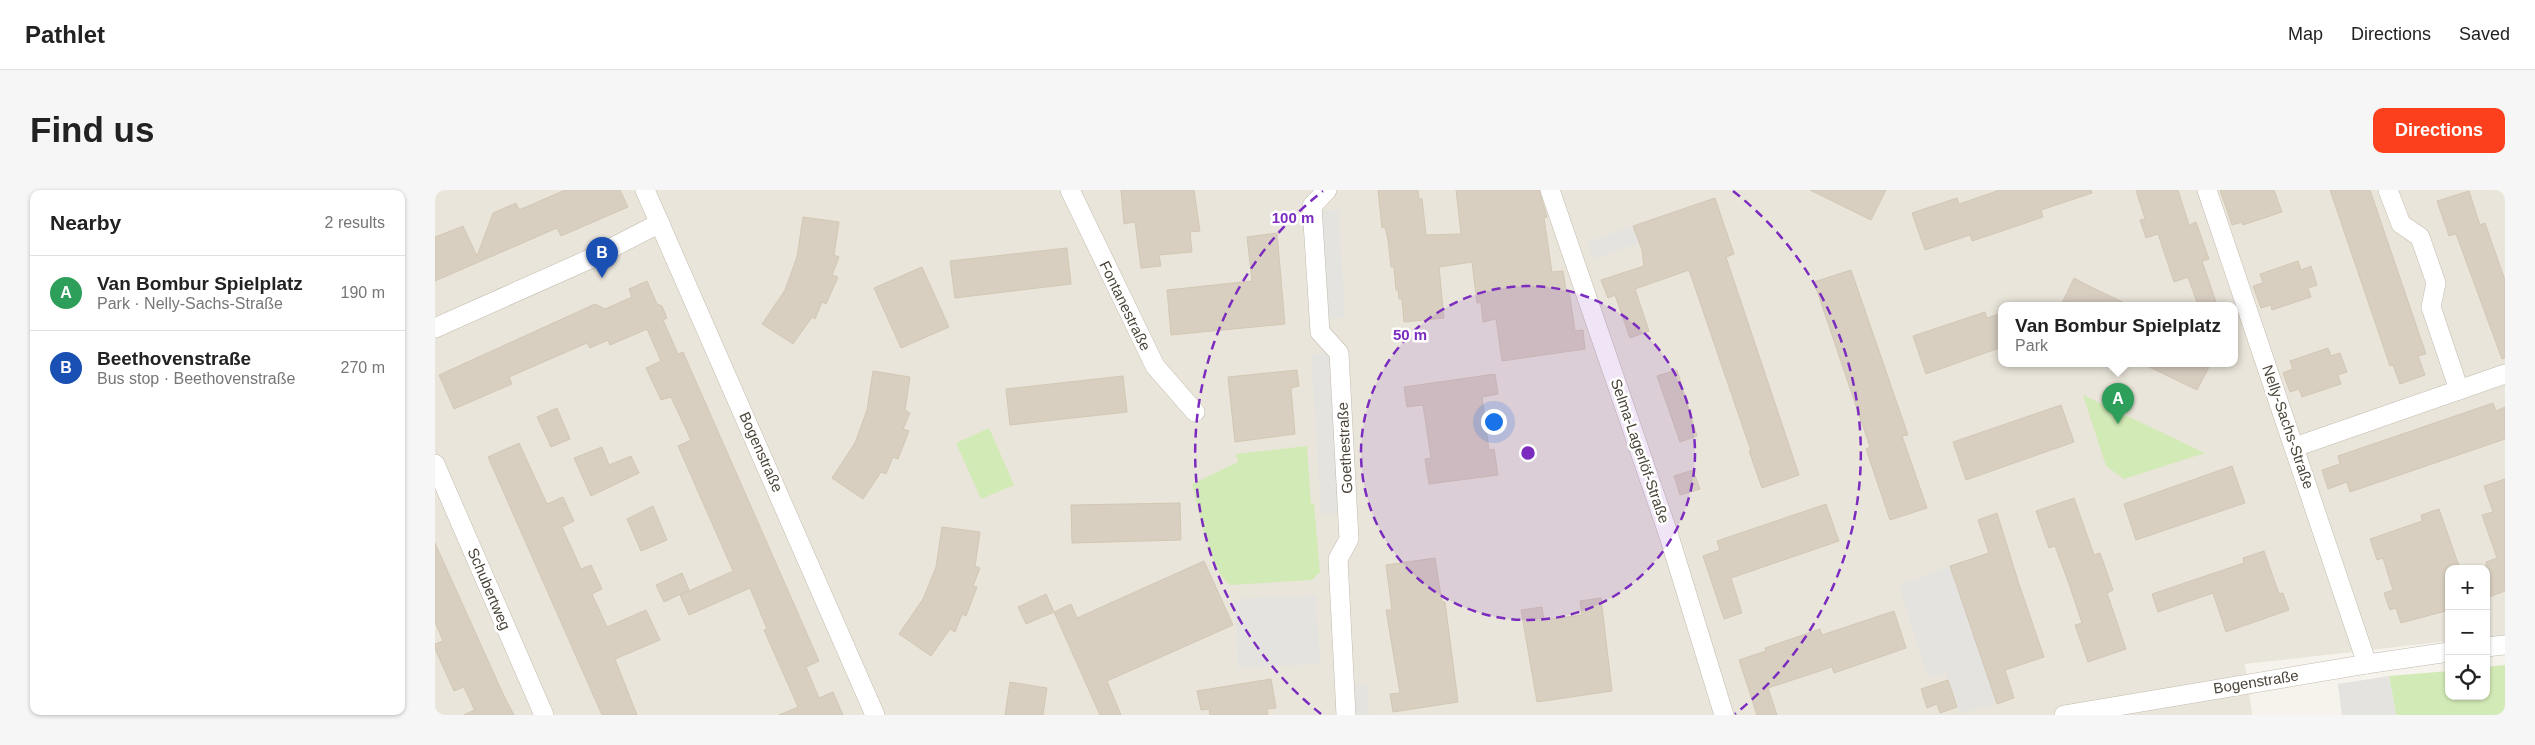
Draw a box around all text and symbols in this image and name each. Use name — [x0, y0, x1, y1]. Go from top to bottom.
text: Pathlet — [25, 21, 105, 48]
text: Map — [2288, 24, 2323, 44]
text: Directions — [2351, 24, 2431, 44]
text: Saved — [2459, 24, 2510, 44]
button: Directions — [2373, 108, 2505, 153]
text: Find us — [30, 110, 154, 149]
text: 100 m — [1272, 209, 1314, 226]
text: Nearby — [50, 211, 121, 234]
text: 2 results — [325, 214, 385, 231]
pin: B — [586, 237, 618, 278]
street label: Fontanestraße — [1096, 258, 1154, 353]
text: Van Bombur Spielplatz — [97, 273, 303, 294]
text: A — [60, 284, 72, 301]
text: 190 m — [341, 284, 385, 301]
text: Park · Nelly-Sachs-Straße — [97, 295, 283, 312]
popup — [1998, 302, 2238, 367]
text: Van Bombur Spielplatz — [2015, 315, 2221, 336]
text: 50 m — [1393, 326, 1427, 343]
text: Park — [2015, 337, 2048, 354]
text: Beethovenstraße — [97, 348, 251, 369]
text: B — [60, 359, 72, 376]
text: 270 m — [341, 359, 385, 376]
street label: Nelly-Sachs-Straße — [2259, 363, 2318, 491]
text: Bus stop · Beethovenstraße — [97, 370, 295, 387]
street label: Selma-Lagerlöf-Straße — [1608, 376, 1673, 525]
pin: A — [2102, 383, 2134, 424]
street label: Goethestraße — [1334, 402, 1355, 494]
street label: Bogenstraße — [736, 409, 787, 494]
your location — [1481, 409, 1507, 435]
centre of rings — [1519, 444, 1537, 462]
street label: Schubertweg — [465, 545, 514, 632]
map controls — [2445, 565, 2490, 700]
button: + — [2445, 565, 2490, 610]
button: − — [2445, 610, 2490, 655]
button: locate — [2445, 655, 2490, 700]
street label: Bogenstraße — [2212, 666, 2300, 697]

